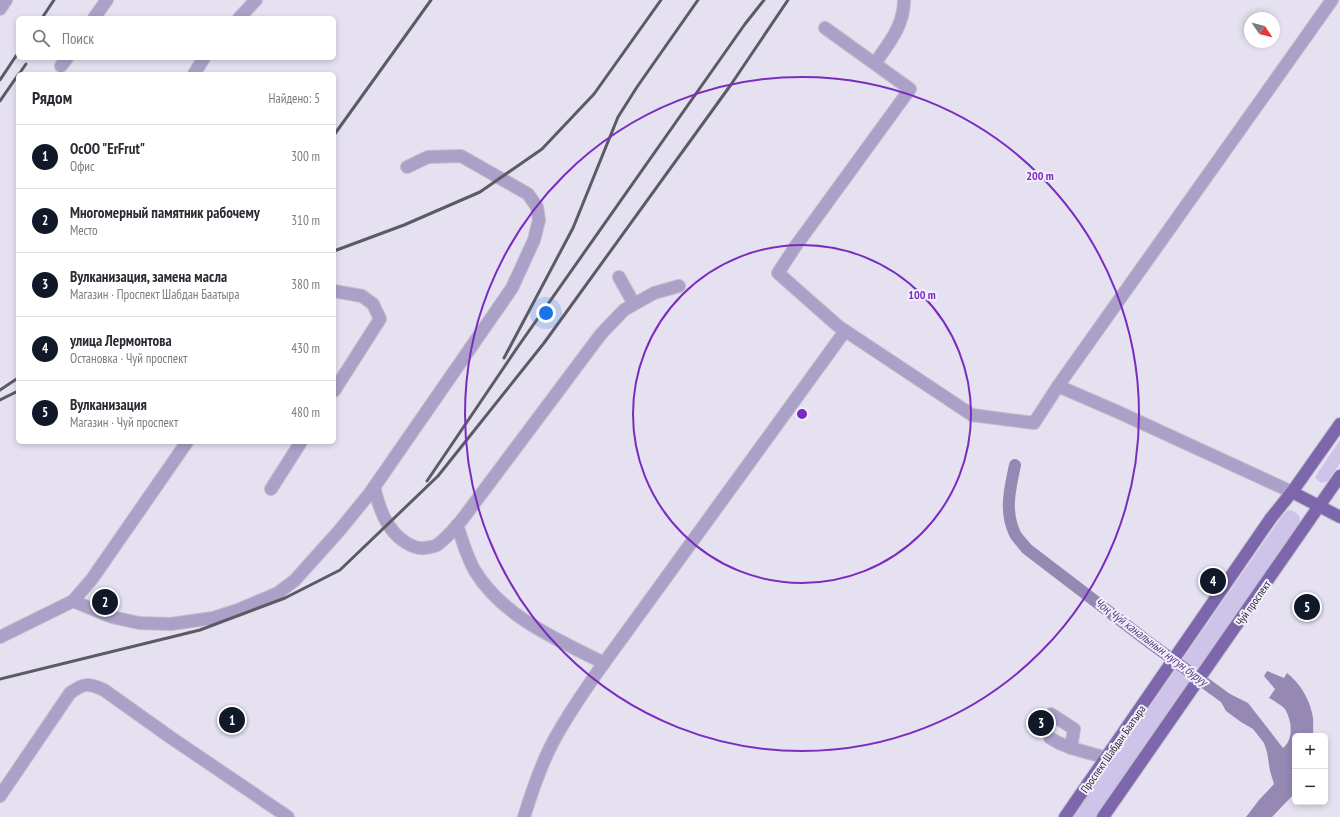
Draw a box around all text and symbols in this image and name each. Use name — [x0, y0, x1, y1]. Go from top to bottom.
north arrow — [1244, 12, 1280, 48]
search box — [16, 16, 336, 60]
icon: search — [30, 27, 52, 49]
text: Поиск — [62, 29, 94, 48]
text: Рядом — [32, 87, 72, 109]
text: Найдено: 5 — [269, 90, 320, 107]
text: ОсОО "ErFrut" — [70, 139, 145, 158]
text: 1 — [42, 148, 48, 165]
text: 300 m — [291, 148, 320, 165]
text: Офис — [70, 158, 95, 175]
text: 200 m — [1026, 168, 1054, 183]
text: Многомерный памятник рабочему — [70, 203, 260, 222]
text: 2 — [42, 212, 48, 229]
text: 310 m — [291, 212, 320, 229]
text: Место — [70, 222, 98, 239]
text: Вулканизация, замена масла — [70, 267, 227, 286]
text: 3 — [42, 276, 48, 293]
text: 380 m — [291, 276, 320, 293]
text: Магазин · Проспект Шабдан Баатыра — [70, 286, 239, 303]
text: 100 m — [908, 287, 936, 302]
your location — [536, 303, 556, 323]
text: улица Лермонтова — [70, 331, 172, 350]
text: 4 — [42, 340, 48, 357]
text: 430 m — [291, 340, 320, 357]
text: Остановка · Чуй проспект — [70, 350, 187, 367]
text: Вулканизация — [70, 395, 147, 414]
text: 5 — [42, 404, 48, 421]
text: 480 m — [291, 404, 320, 421]
centre of rings — [795, 407, 809, 421]
text: Магазин · Чуй проспект — [70, 414, 178, 431]
pin: 4 — [1200, 566, 1226, 596]
street label: Чуй проспект — [1232, 577, 1274, 628]
pin: 2 — [92, 587, 118, 617]
pin: 5 — [1294, 592, 1320, 622]
water label: Чоң Чүй каналынын нугун буруу — [1092, 594, 1212, 690]
street label: Проспект Шабдан Баатыра — [1077, 702, 1149, 796]
pin: 1 — [219, 705, 245, 735]
pin: 3 — [1028, 708, 1054, 738]
map controls — [1292, 733, 1328, 805]
button: + — [1292, 733, 1328, 769]
button: − — [1292, 769, 1328, 805]

